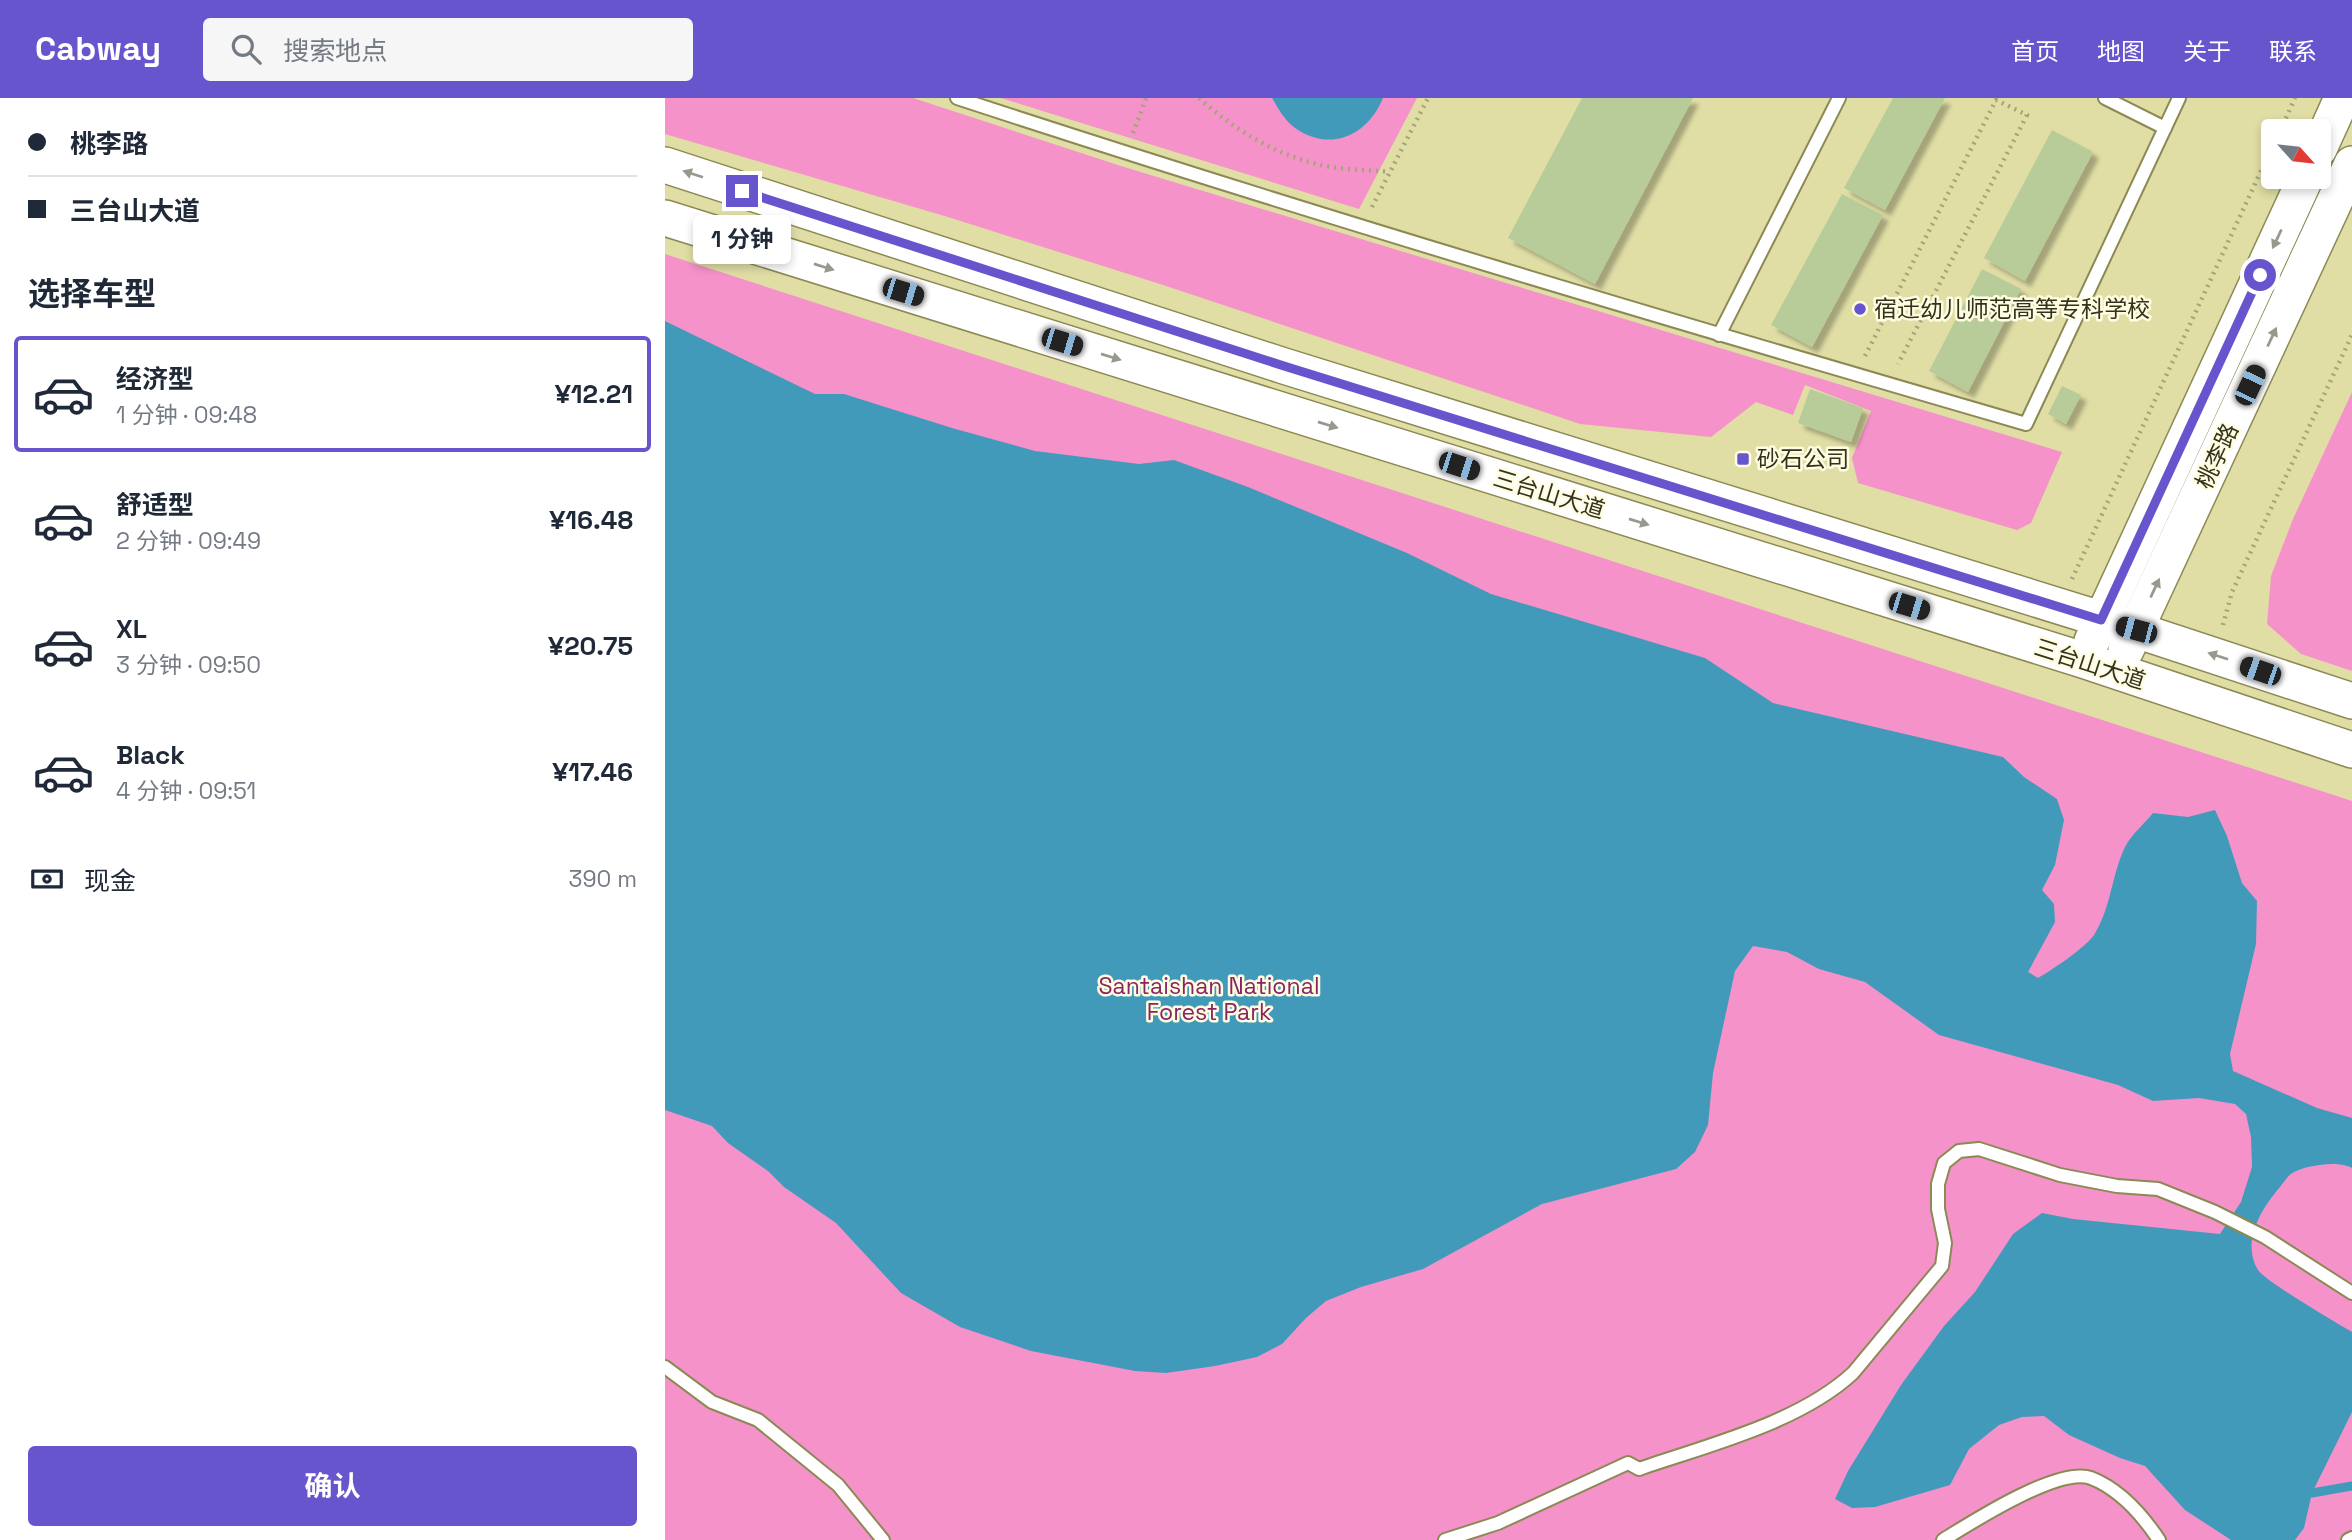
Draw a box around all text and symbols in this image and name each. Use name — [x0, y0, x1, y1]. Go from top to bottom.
search box — [203, 18, 693, 81]
text: Cabway — [35, 28, 161, 70]
icon: search — [227, 30, 265, 68]
text: 搜索地点 — [283, 34, 387, 68]
text: 首页 — [2011, 36, 2059, 67]
text: 地图 — [2097, 36, 2145, 67]
text: 关于 — [2183, 36, 2231, 67]
text: 联系 — [2269, 36, 2317, 67]
north arrow — [2261, 119, 2331, 189]
map controls — [2261, 119, 2331, 189]
text: 桃李路 — [70, 127, 148, 161]
one-way arrow — [682, 169, 703, 179]
route end — [726, 175, 758, 207]
text: 三台山大道 — [70, 194, 200, 228]
callout: 1 分钟 — [693, 216, 791, 264]
text: 1 分钟 — [711, 224, 773, 254]
one-way arrow — [2271, 229, 2283, 249]
route start — [2244, 259, 2276, 291]
one-way arrow — [813, 263, 834, 273]
text: 选择车型 — [28, 274, 156, 314]
car — [880, 276, 927, 308]
place label: 宿迁幼儿师范高等专科学校 — [1874, 294, 2150, 324]
marker: 宿迁幼儿师范高等专科学校 — [1852, 301, 1868, 317]
car — [1039, 326, 1086, 358]
one-way arrow — [2266, 327, 2278, 347]
one-way arrow — [1101, 352, 1122, 363]
text: 经济型 — [116, 362, 194, 396]
car — [2232, 362, 2269, 408]
icon: car — [32, 363, 95, 426]
text: ¥12.21 — [555, 377, 633, 411]
text: 1 分钟 · 09:48 — [116, 400, 257, 430]
street label: 桃李路 — [2189, 418, 2245, 494]
one-way arrow — [1318, 420, 1339, 430]
place label: 砂石公司 — [1757, 444, 1849, 474]
car — [1436, 450, 1483, 482]
marker: 砂石公司 — [1735, 451, 1751, 467]
street label: 三台山大道 — [1490, 463, 1608, 525]
text: 舒适型 — [116, 488, 194, 522]
icon: car — [32, 489, 95, 552]
text: ¥16.48 — [549, 503, 633, 537]
one-way arrow — [1629, 517, 1650, 527]
text: 2 分钟 · 09:49 — [116, 526, 261, 556]
one-way arrow — [2150, 578, 2161, 598]
car — [1886, 590, 1933, 622]
text: XL — [116, 612, 147, 646]
car — [2113, 614, 2160, 646]
icon: car — [32, 615, 95, 678]
text: ¥20.75 — [548, 629, 633, 663]
street label: 三台山大道 — [2031, 632, 2149, 696]
text: 3 分钟 · 09:50 — [116, 650, 261, 680]
one-way arrow — [2207, 651, 2228, 661]
car — [2237, 654, 2284, 688]
text: Black — [116, 738, 185, 772]
icon: car — [32, 741, 95, 804]
text: ¥17.46 — [552, 755, 633, 789]
text: 4 分钟 · 09:51 — [116, 776, 256, 806]
icon: cash — [28, 860, 66, 898]
text: 现金 — [84, 864, 136, 898]
text: 390 m — [569, 864, 637, 894]
park label: Santaishan National Forest Park — [1098, 971, 1320, 1027]
button: 确认 — [28, 1446, 637, 1526]

